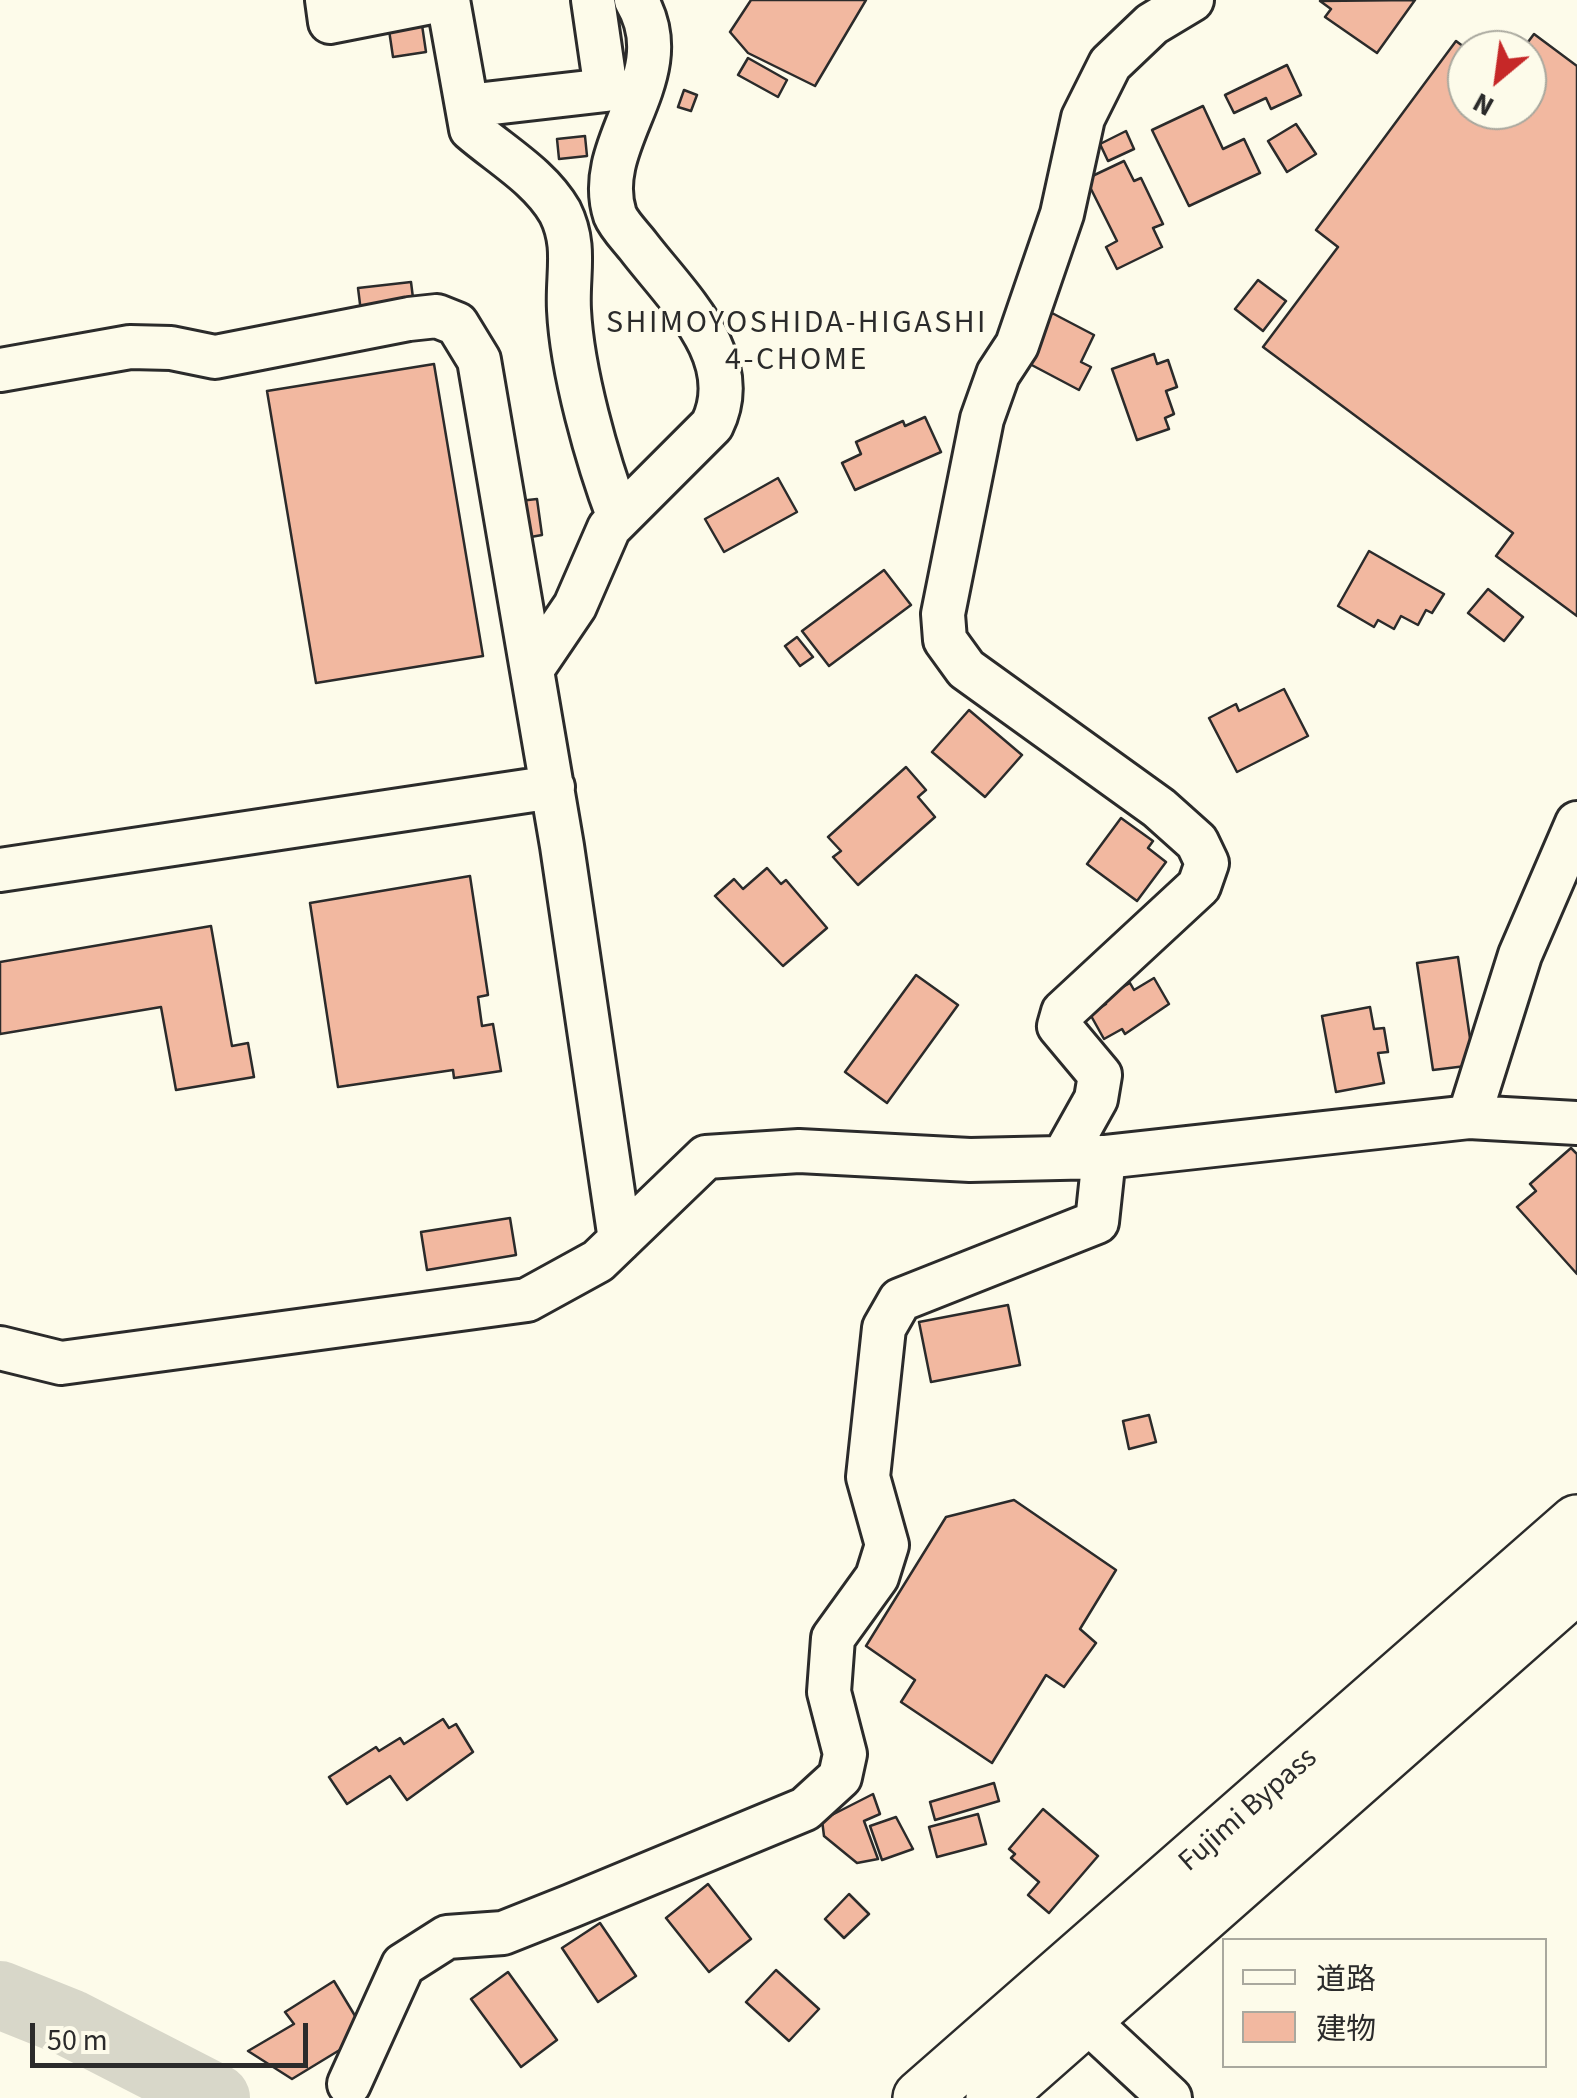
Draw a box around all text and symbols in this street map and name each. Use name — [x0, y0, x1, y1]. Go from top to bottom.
north arrow — [1447, 30, 1547, 130]
text: N — [1466, 82, 1501, 126]
district label: SHIMOYOSHIDA-HIGASHI 4-CHOME — [606, 306, 988, 381]
street label: Fujimi Bypass — [1173, 1741, 1325, 1881]
legend — [1222, 1938, 1547, 2068]
text: 道路 — [1316, 1958, 1376, 2001]
scale bar — [35, 2003, 312, 2065]
text: 建物 — [1316, 2008, 1376, 2051]
text: 50 m — [47, 2019, 108, 2062]

